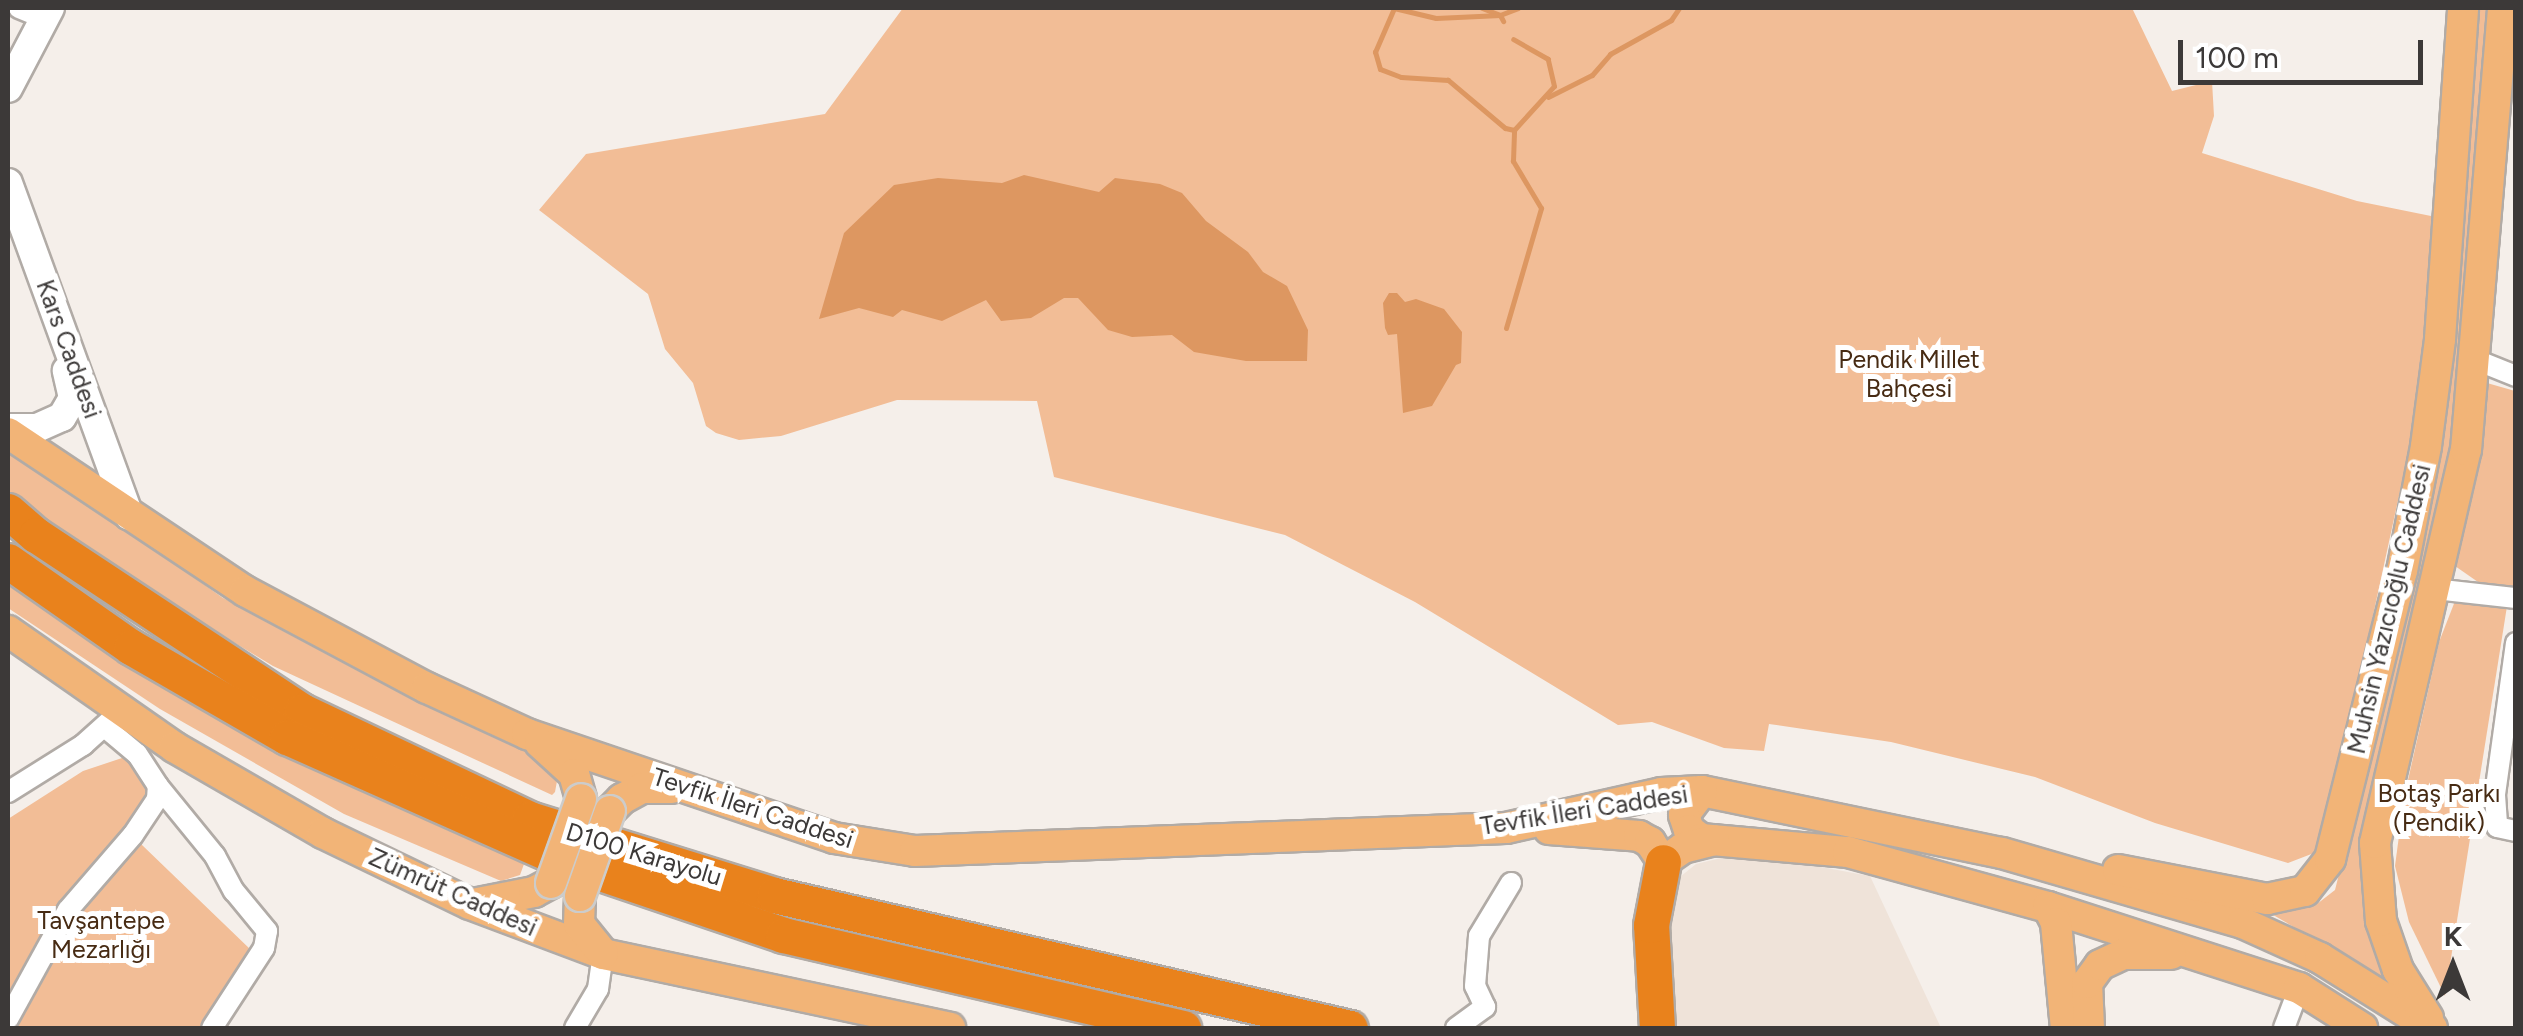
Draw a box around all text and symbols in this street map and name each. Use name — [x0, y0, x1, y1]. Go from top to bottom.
scale bar — [2183, 20, 2428, 82]
text: 100 m — [2195, 39, 2279, 76]
street label: Kars Caddesi — [30, 276, 108, 422]
park label: Pendik Millet Bahçesi — [1838, 345, 1980, 404]
street label: Muhsin Yazıcıoğlu Caddesi — [2341, 461, 2437, 757]
street label: Tevfik İleri Caddesi — [649, 761, 857, 855]
street label: Tevfik İleri Caddesi — [1478, 779, 1690, 841]
park label: Botaş Parkı (Pendik) — [2377, 779, 2501, 838]
street label: D100 Karayolu — [562, 816, 726, 892]
street label: Zümrüt Caddesi — [364, 842, 542, 942]
park label: Tavşantepe Mezarlığı — [37, 906, 165, 965]
north arrow — [2403, 916, 2503, 1016]
text: K — [2444, 919, 2462, 953]

